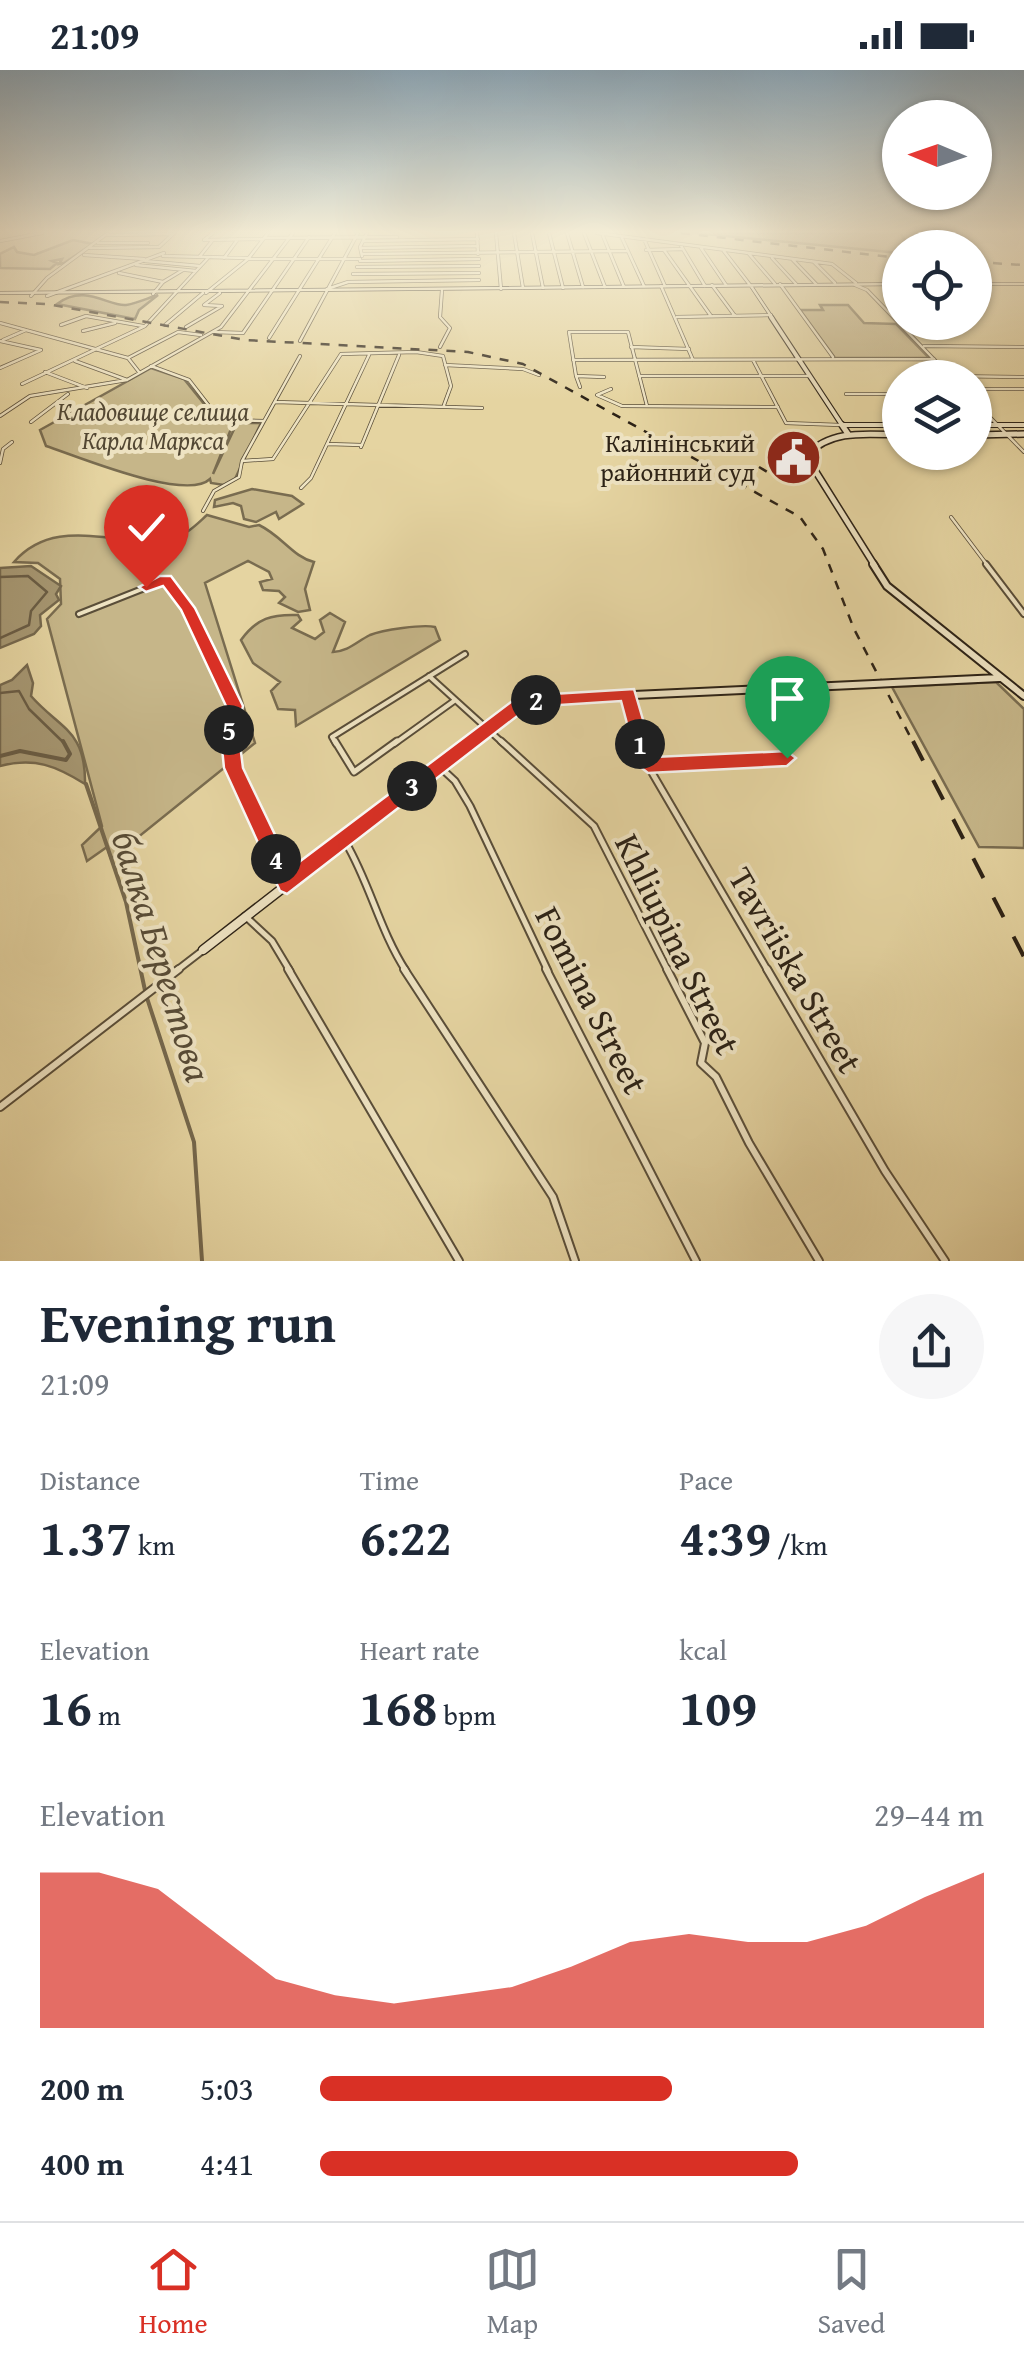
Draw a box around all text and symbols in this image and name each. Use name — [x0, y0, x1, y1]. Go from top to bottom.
text: 21:09 — [50, 7, 140, 63]
north arrow — [882, 100, 992, 210]
map controls — [882, 100, 992, 470]
button: locate — [882, 230, 992, 340]
button: layers — [882, 360, 992, 470]
park label: Кладовище селища Карла Маркса — [57, 393, 249, 458]
place label: Калінінський районний суд — [600, 425, 755, 490]
public building icon: Калінінський районний суд — [764, 427, 824, 487]
pin — [104, 485, 189, 588]
icon: check — [119, 500, 174, 555]
pin — [745, 656, 830, 759]
icon: arrive — [760, 671, 815, 726]
pin: 2 — [511, 675, 561, 725]
text: 2 — [529, 679, 543, 720]
pin: 5 — [204, 705, 254, 755]
text: 5 — [222, 709, 236, 750]
pin: 1 — [615, 719, 665, 769]
text: 1 — [633, 723, 647, 764]
pin: 3 — [387, 761, 437, 811]
text: 3 — [405, 765, 419, 806]
water label: балка Берестова — [98, 824, 228, 1088]
street label: Khliupina Street — [602, 825, 754, 1063]
pin: 4 — [251, 834, 301, 884]
text: 4 — [269, 838, 283, 879]
street label: Tavriiska Street — [716, 858, 876, 1082]
street label: Fomina Street — [523, 897, 661, 1103]
text: Evening run — [40, 1282, 336, 1362]
button: share — [879, 1294, 984, 1399]
text: 21:09 — [40, 1360, 109, 1407]
text: Distance — [40, 1459, 140, 1500]
text: Time — [360, 1459, 419, 1500]
text: Pace — [679, 1459, 733, 1500]
text: 1.37 — [40, 1500, 132, 1573]
text: 6:22 — [360, 1500, 452, 1573]
text: 4:39 — [679, 1500, 771, 1573]
text: km — [132, 1524, 175, 1565]
text: /km — [771, 1524, 828, 1565]
text: Elevation — [40, 1629, 150, 1670]
text: Heart rate — [360, 1629, 480, 1670]
text: kcal — [679, 1629, 727, 1670]
text: 16 — [40, 1670, 92, 1743]
text: 168 — [360, 1670, 437, 1743]
text: 109 — [679, 1670, 757, 1743]
text: m — [92, 1694, 121, 1735]
text: bpm — [437, 1694, 496, 1735]
text: Elevation — [40, 1791, 165, 1838]
text: 29–44 m — [874, 1791, 984, 1838]
text: 200 m — [40, 2065, 124, 2112]
text: 5:03 — [200, 2065, 254, 2112]
text: 400 m — [40, 2140, 124, 2187]
text: 4:41 — [200, 2140, 254, 2187]
tab: Home — [139, 2242, 208, 2343]
tab: Map — [485, 2242, 540, 2343]
tab: Saved — [817, 2242, 885, 2343]

